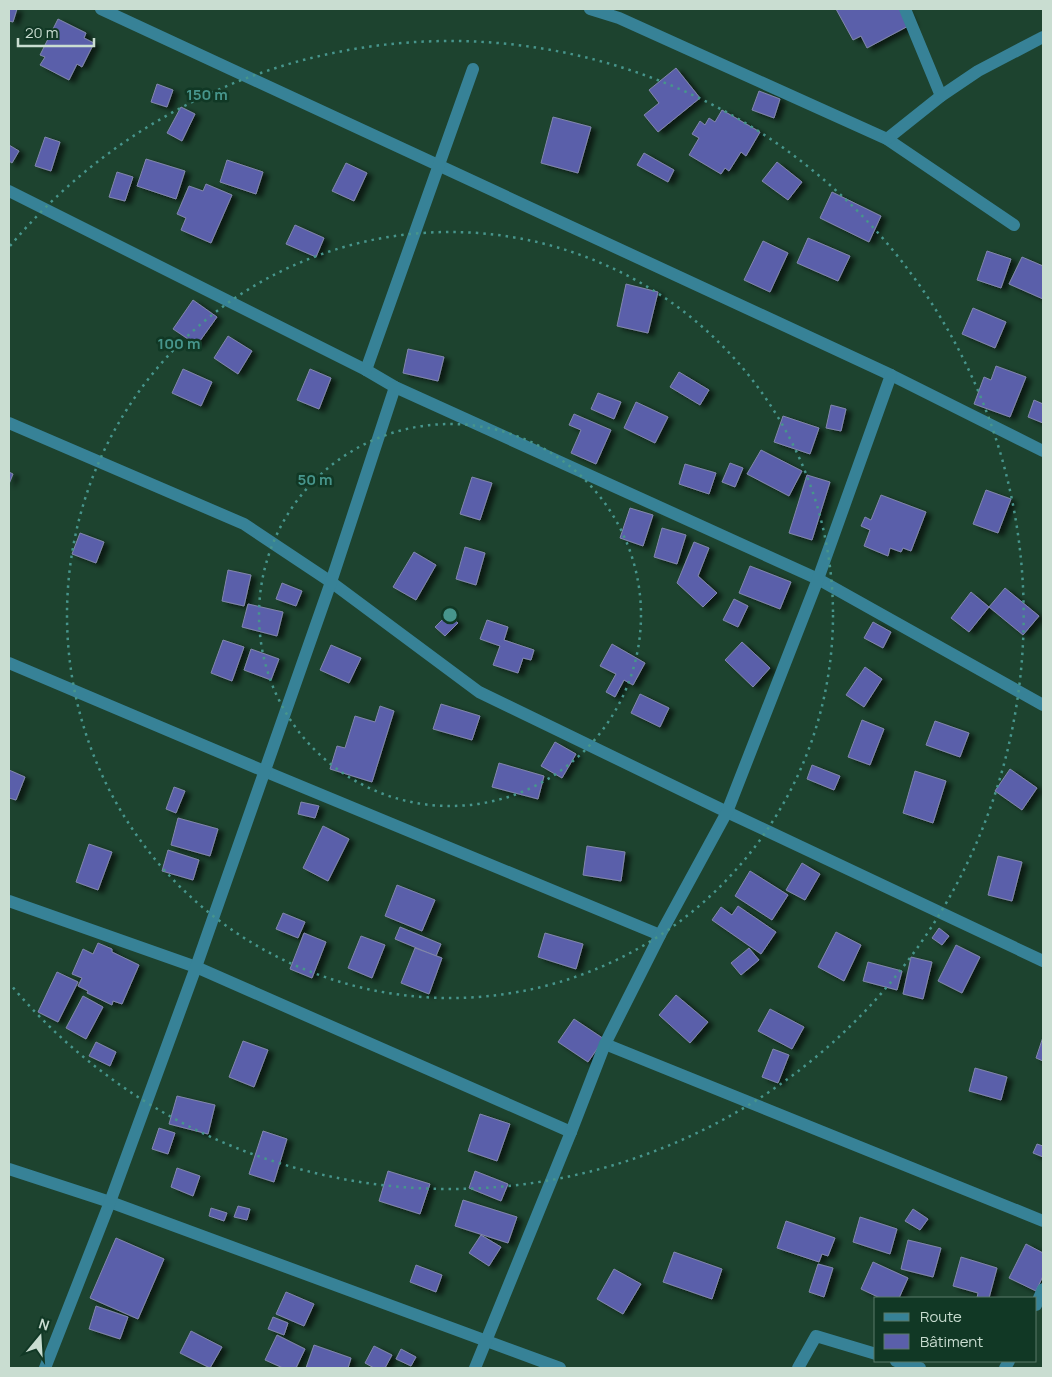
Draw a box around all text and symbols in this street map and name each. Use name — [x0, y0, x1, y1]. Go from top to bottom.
scale bar — [18, 15, 94, 47]
text: 20 m — [25, 22, 58, 43]
text: 150 m — [186, 84, 228, 105]
text: 100 m — [158, 333, 200, 354]
text: 50 m — [297, 469, 333, 490]
centre of rings — [441, 606, 459, 624]
legend — [874, 1297, 1037, 1362]
text: Route — [920, 1306, 962, 1327]
north arrow — [15, 1312, 65, 1362]
text: N — [36, 1314, 52, 1335]
text: Bâtiment — [920, 1331, 983, 1352]

